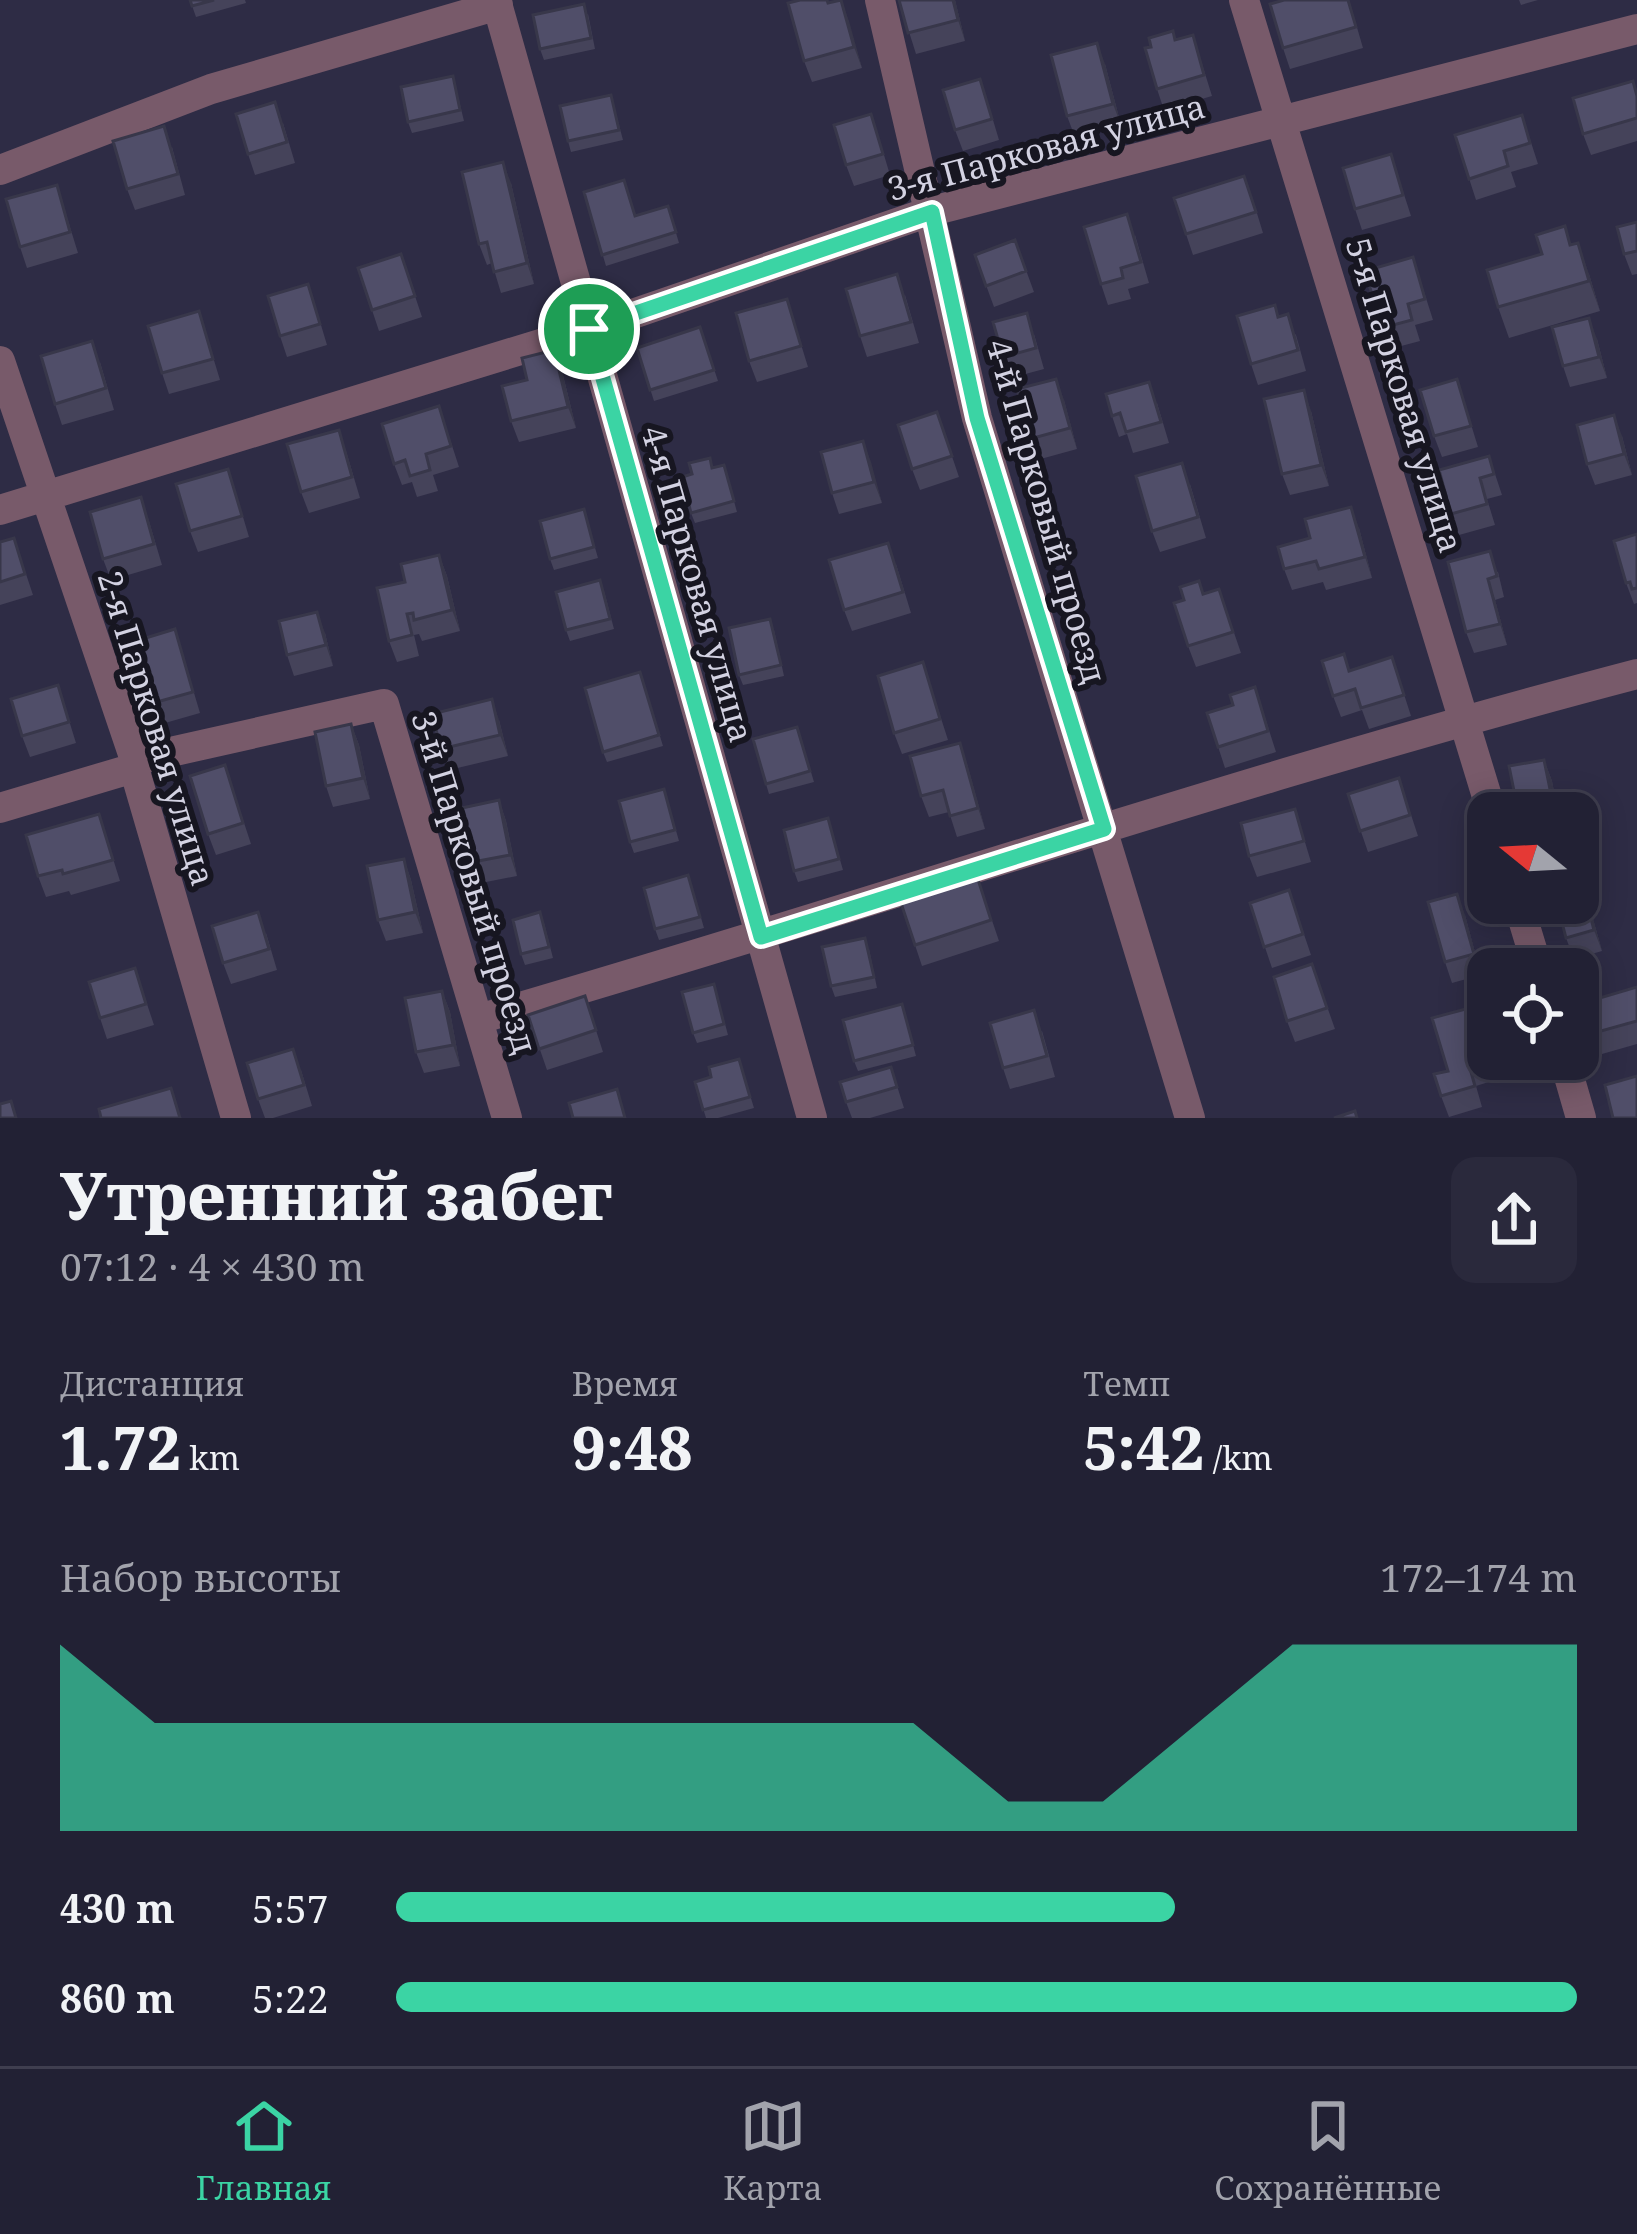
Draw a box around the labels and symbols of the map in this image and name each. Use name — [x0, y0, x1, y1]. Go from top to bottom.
street label: 3-я Парковая улица — [882, 83, 1210, 211]
street label: 5-я Парковая улица — [1336, 232, 1474, 558]
pin — [538, 278, 640, 380]
street label: 4-й Парковый проезд — [976, 334, 1118, 688]
street label: 4-я Парковая улица — [631, 421, 765, 747]
street label: 2-я Парковая улица — [88, 565, 226, 891]
street label: 3-й Парковый проезд — [401, 705, 549, 1059]
north arrow — [1467, 792, 1599, 924]

